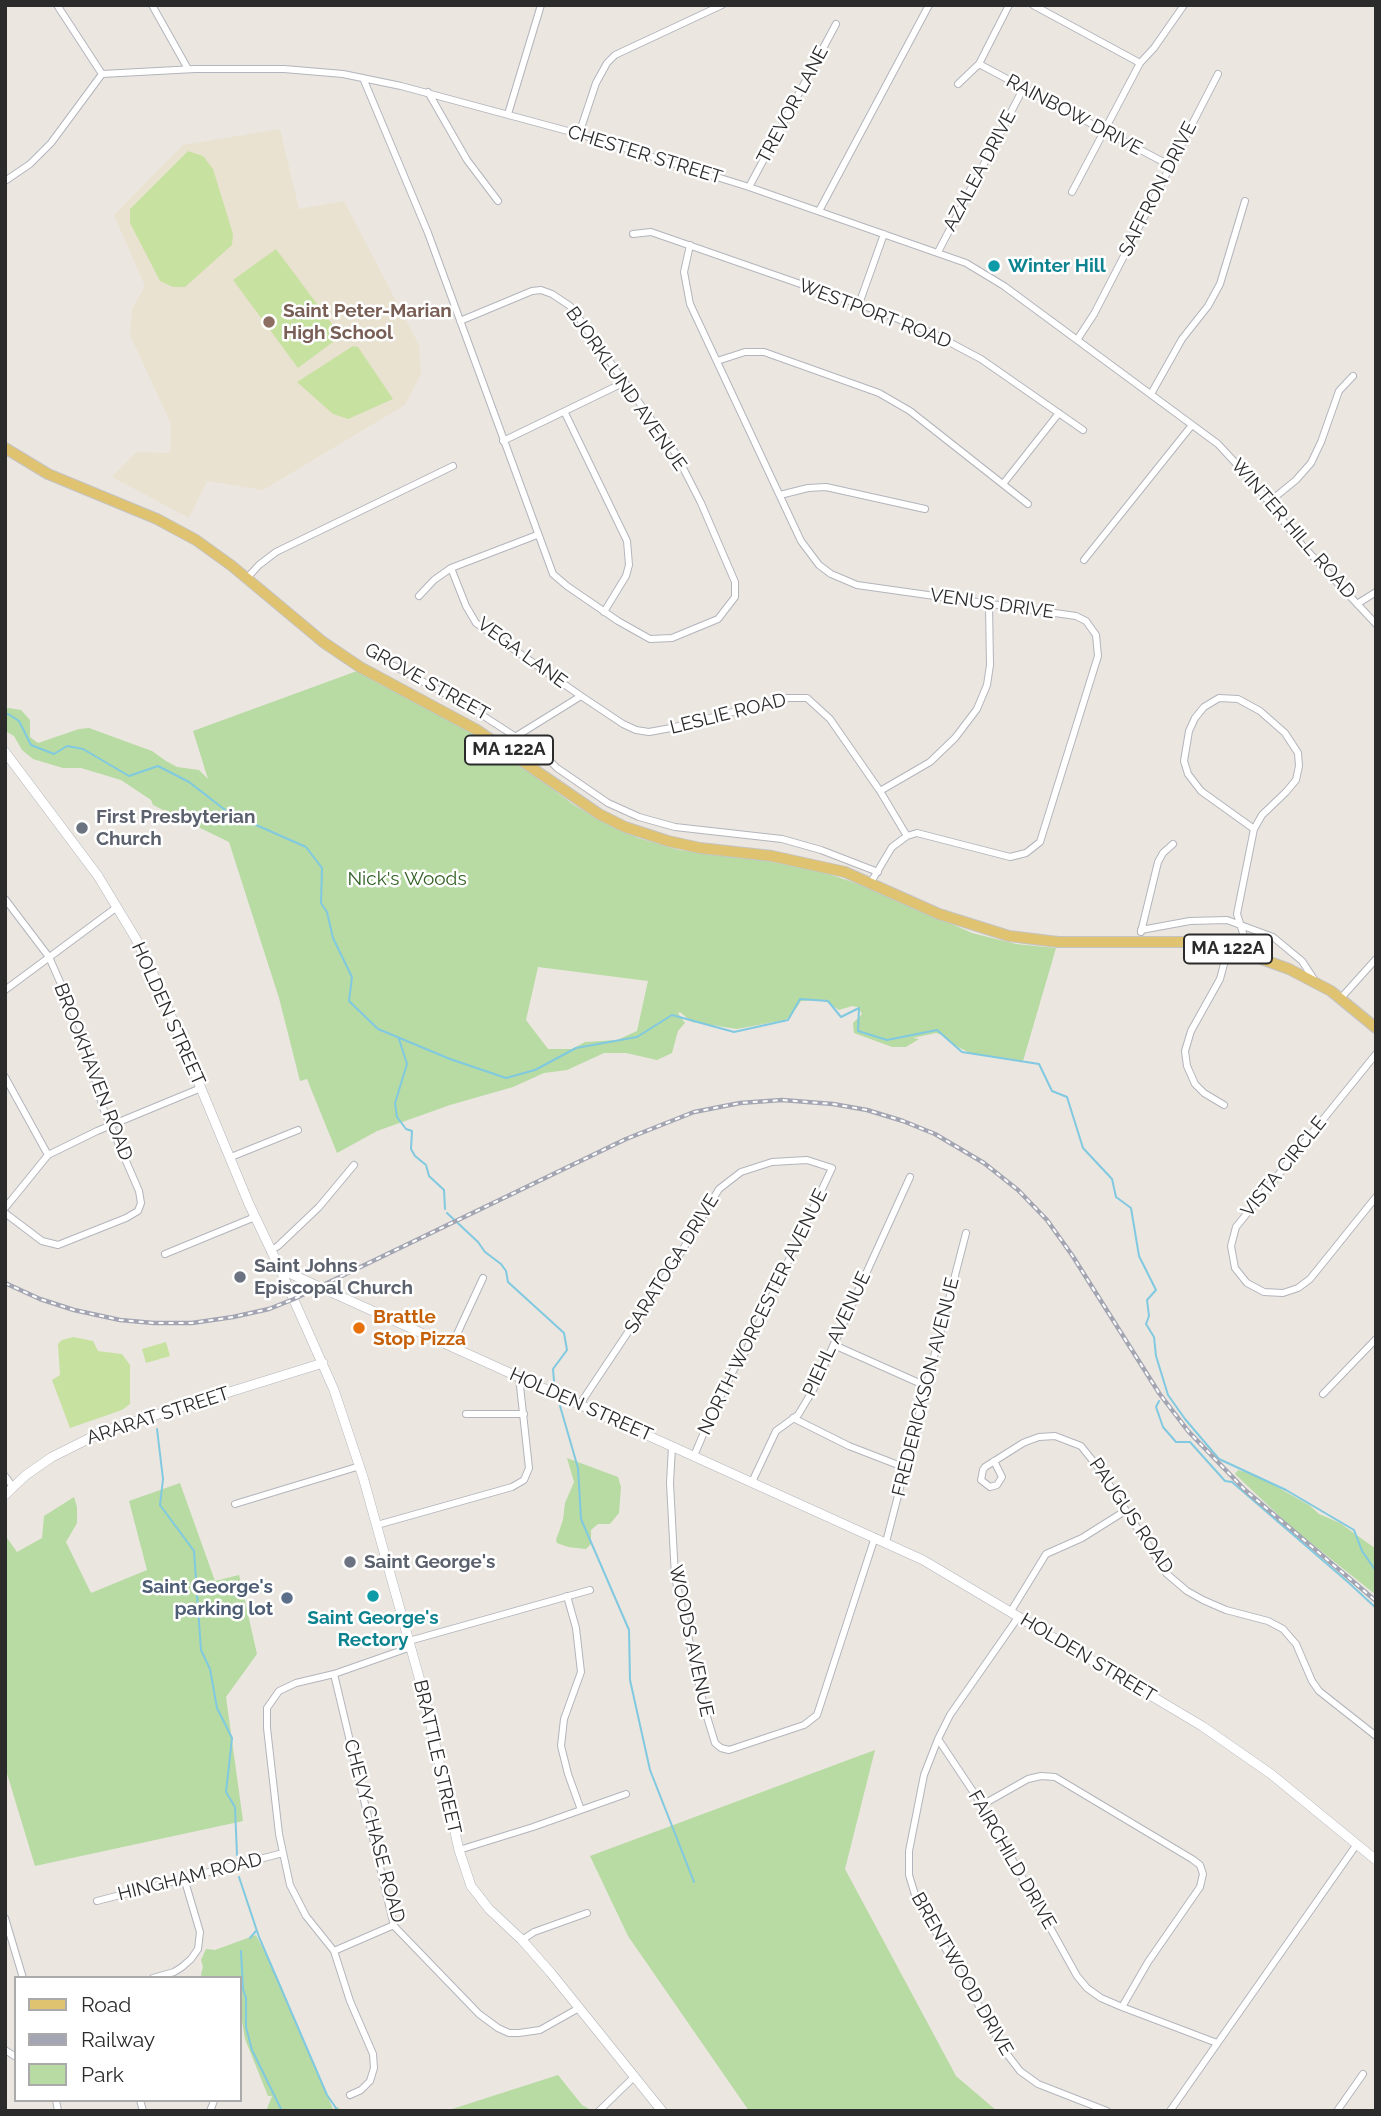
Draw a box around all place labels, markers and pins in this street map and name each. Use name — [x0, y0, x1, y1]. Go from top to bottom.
place label: Winter Hill — [1008, 255, 1106, 277]
marker: Winter Hill — [986, 258, 1002, 274]
place label: Saint Peter-Marian High School — [283, 300, 452, 344]
marker: Saint Peter-Marian High School — [261, 314, 277, 330]
place label: First Presbyterian Church — [96, 806, 255, 850]
marker: First Presbyterian Church — [74, 820, 90, 836]
place label: Saint Johns Episcopal Church — [254, 1255, 413, 1299]
marker: Saint Johns Episcopal Church — [232, 1269, 248, 1285]
place label: Brattle Stop Pizza — [373, 1306, 466, 1350]
marker: Brattle Stop Pizza — [351, 1320, 367, 1336]
place label: Saint George's — [364, 1551, 495, 1573]
marker: Saint George's — [342, 1554, 358, 1570]
place label: Saint George's parking lot — [142, 1576, 273, 1620]
marker: Saint George's Rectory — [365, 1588, 381, 1604]
marker: Saint George's parking lot — [279, 1590, 295, 1606]
place label: Saint George's Rectory — [307, 1607, 439, 1651]

